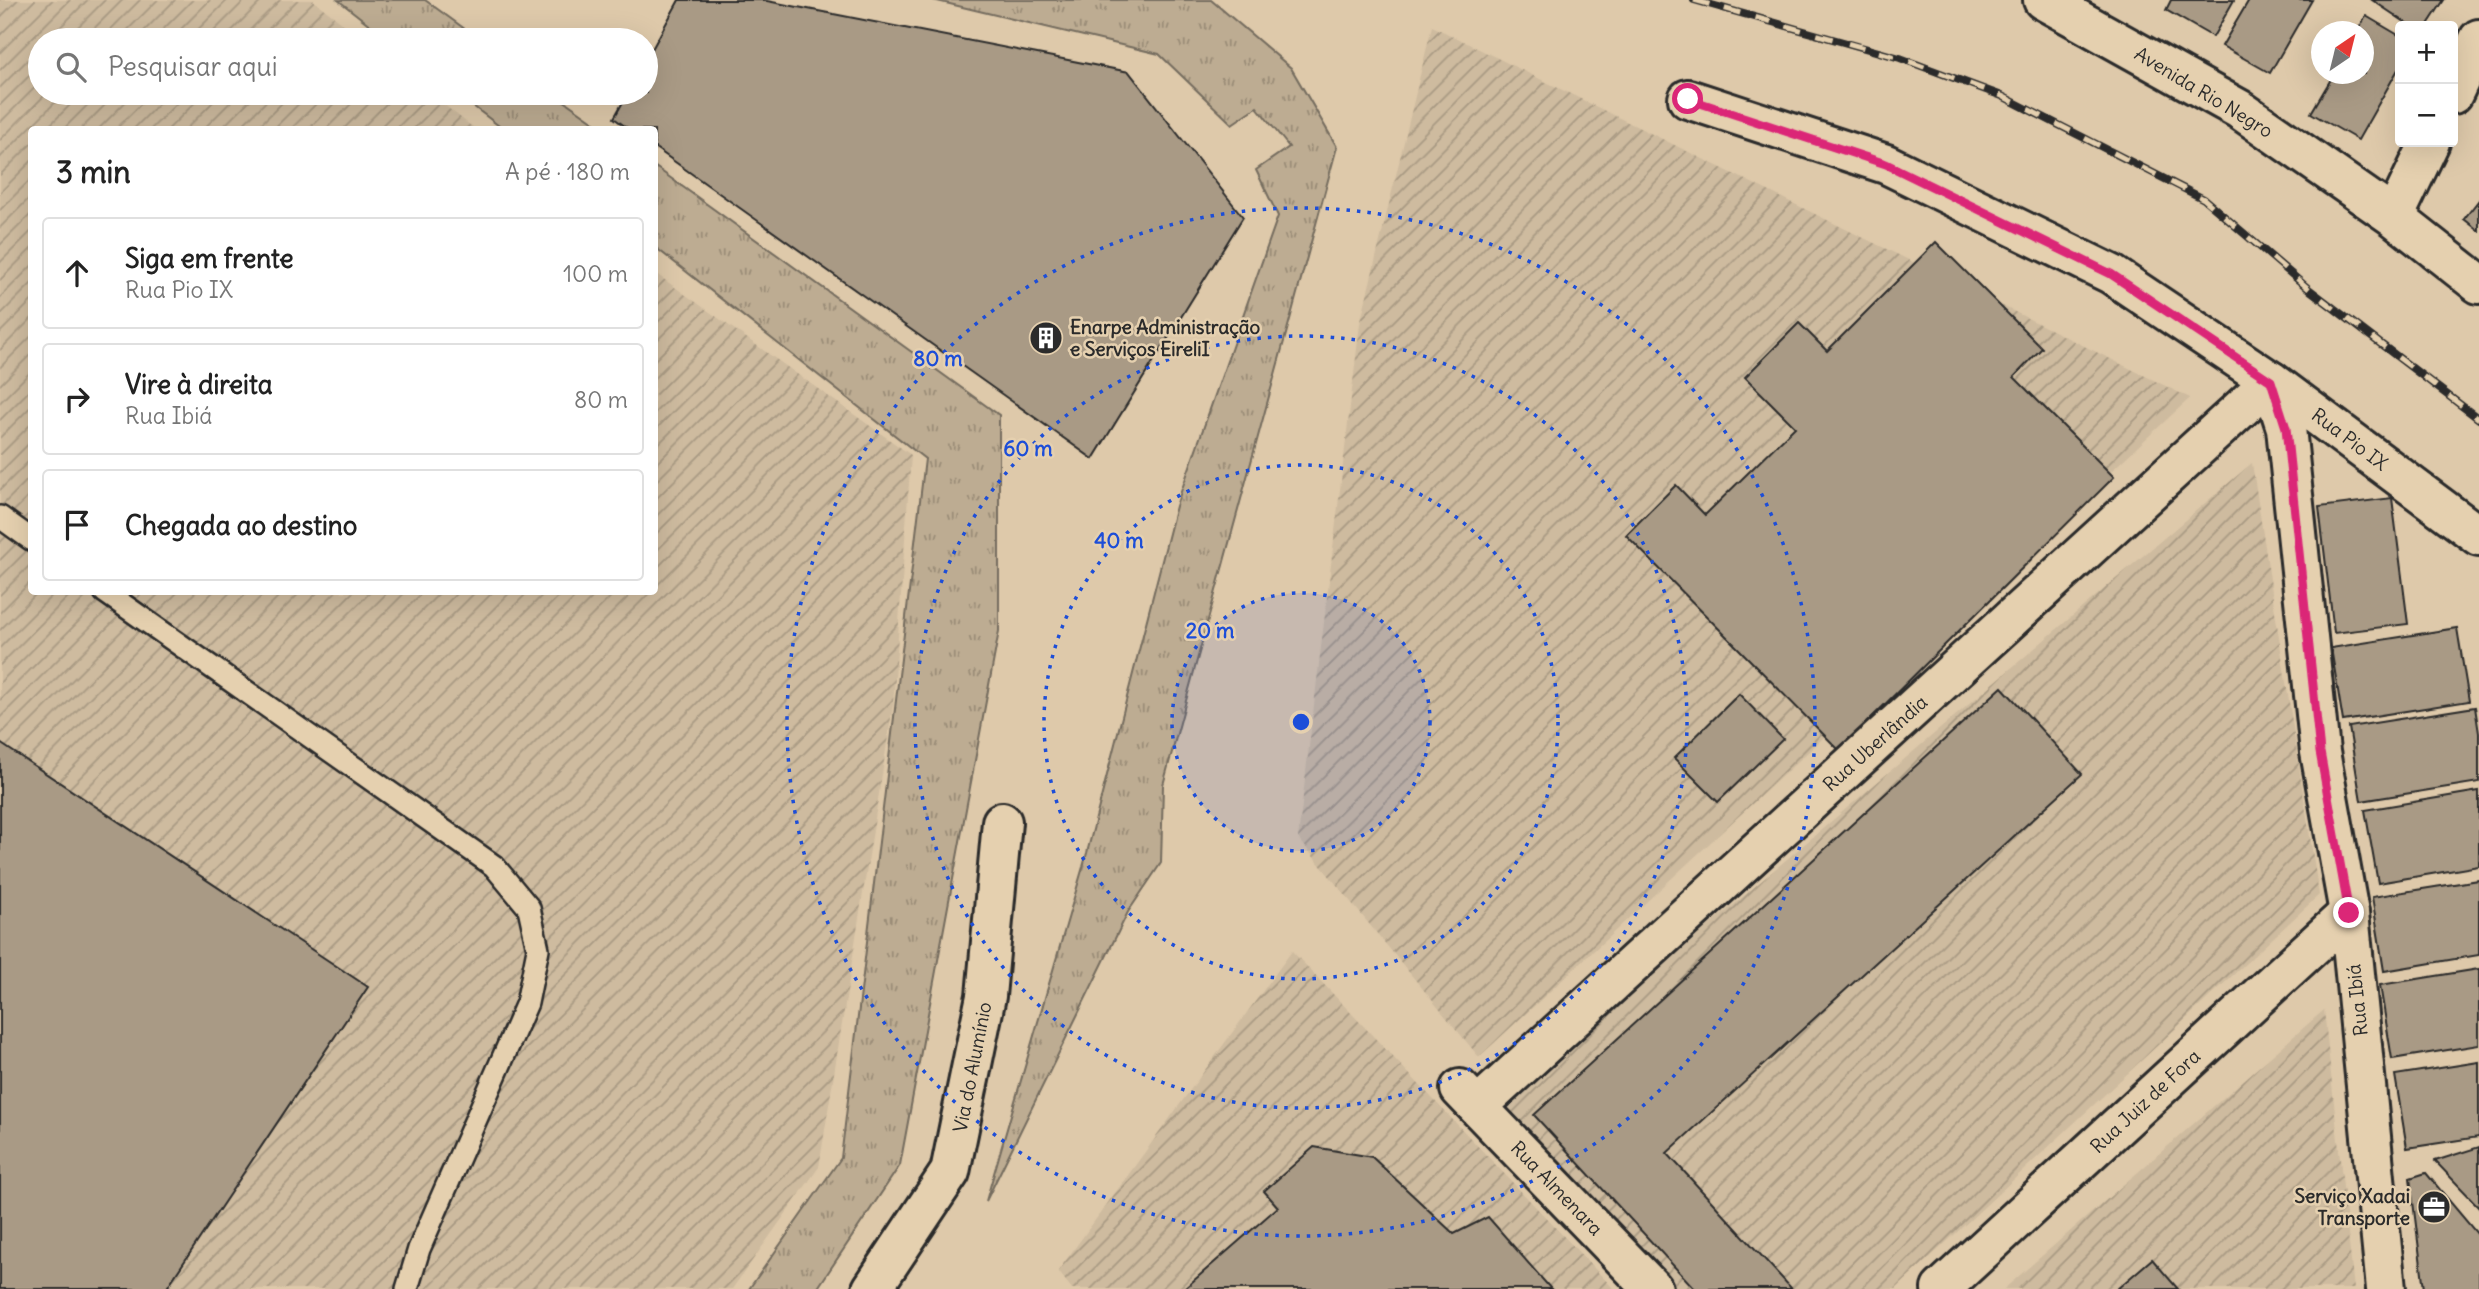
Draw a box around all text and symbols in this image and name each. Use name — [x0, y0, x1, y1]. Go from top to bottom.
north arrow — [2311, 21, 2374, 84]
map controls — [2395, 21, 2458, 147]
button: + — [2395, 21, 2458, 84]
search box — [28, 28, 658, 105]
street label: Avenida Rio Negro — [2131, 41, 2277, 143]
icon: search — [52, 48, 90, 86]
text: Pesquisar aqui — [108, 50, 277, 83]
route start — [1672, 83, 1703, 114]
button: − — [2395, 84, 2458, 147]
text: 3 min — [56, 153, 131, 191]
text: A pé · 180 m — [505, 157, 630, 186]
text: Siga em frente — [125, 242, 293, 275]
icon: ahead — [58, 254, 96, 292]
text: 100 m — [563, 259, 628, 288]
text: Rua Pio IX — [125, 275, 233, 304]
place label: Enarpe Administração e Serviços EireliI — [1070, 315, 1260, 361]
building icon: Enarpe Administração e Serviços EireliI — [1027, 319, 1065, 357]
text: 80 m — [913, 345, 963, 372]
text: Vire à direita — [125, 368, 273, 401]
icon: right — [58, 380, 96, 418]
text: 80 m — [574, 385, 628, 414]
text: Rua Ibiá — [125, 401, 212, 430]
street label: Rua Pio IX — [2307, 403, 2393, 476]
text: 60 m — [1003, 435, 1053, 462]
icon: arrive — [58, 506, 96, 544]
text: Chegada ao destino — [125, 509, 357, 542]
text: 40 m — [1094, 527, 1144, 554]
text: 20 m — [1186, 617, 1235, 644]
street label: Rua Uberlândia — [1818, 690, 1932, 796]
centre of rings — [1289, 710, 1313, 734]
route end — [2333, 897, 2364, 928]
street label: Rua Ibiá — [2341, 963, 2373, 1037]
street label: Via do Alumínio — [948, 1000, 996, 1134]
street label: Rua Juiz de Fora — [2085, 1044, 2205, 1158]
street label: Rua Almenara — [1506, 1136, 1608, 1240]
place label: Serviço Xadai Transporte — [2294, 1184, 2410, 1230]
office icon: Serviço Xadai Transporte — [2415, 1188, 2453, 1226]

